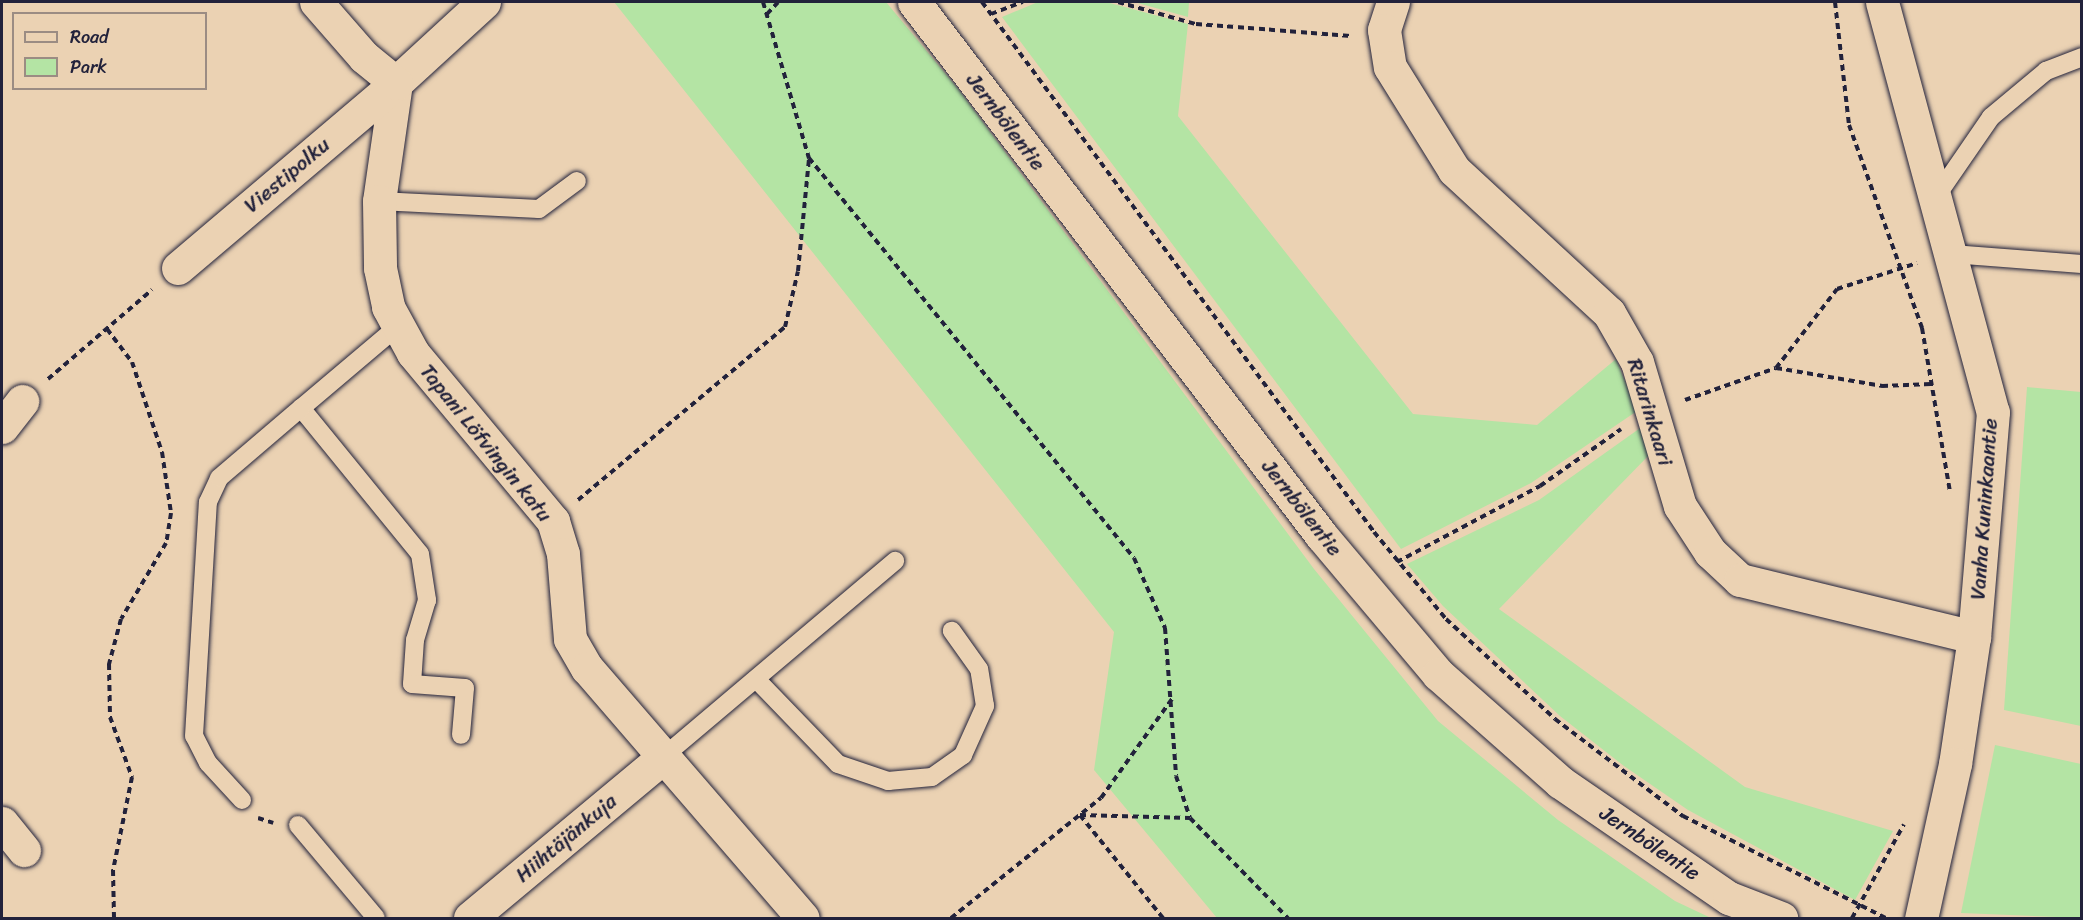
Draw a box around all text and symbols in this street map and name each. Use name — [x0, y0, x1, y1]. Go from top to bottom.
legend — [12, 12, 207, 90]
text: Road — [70, 21, 109, 53]
text: Park — [70, 51, 107, 83]
street label: Jernbölentie — [961, 68, 1051, 176]
street label: Viestipolku — [239, 132, 335, 218]
street label: Ritarinkaari — [1622, 355, 1678, 469]
street label: Tapani Löfvingin katu — [414, 359, 558, 527]
street label: Vanha Kuninkaantie — [1965, 418, 2003, 600]
street label: Jernbölentie — [1256, 455, 1348, 561]
street label: Hiihtäjänkuja — [510, 788, 622, 888]
street label: Jernbölentie — [1595, 800, 1705, 886]

